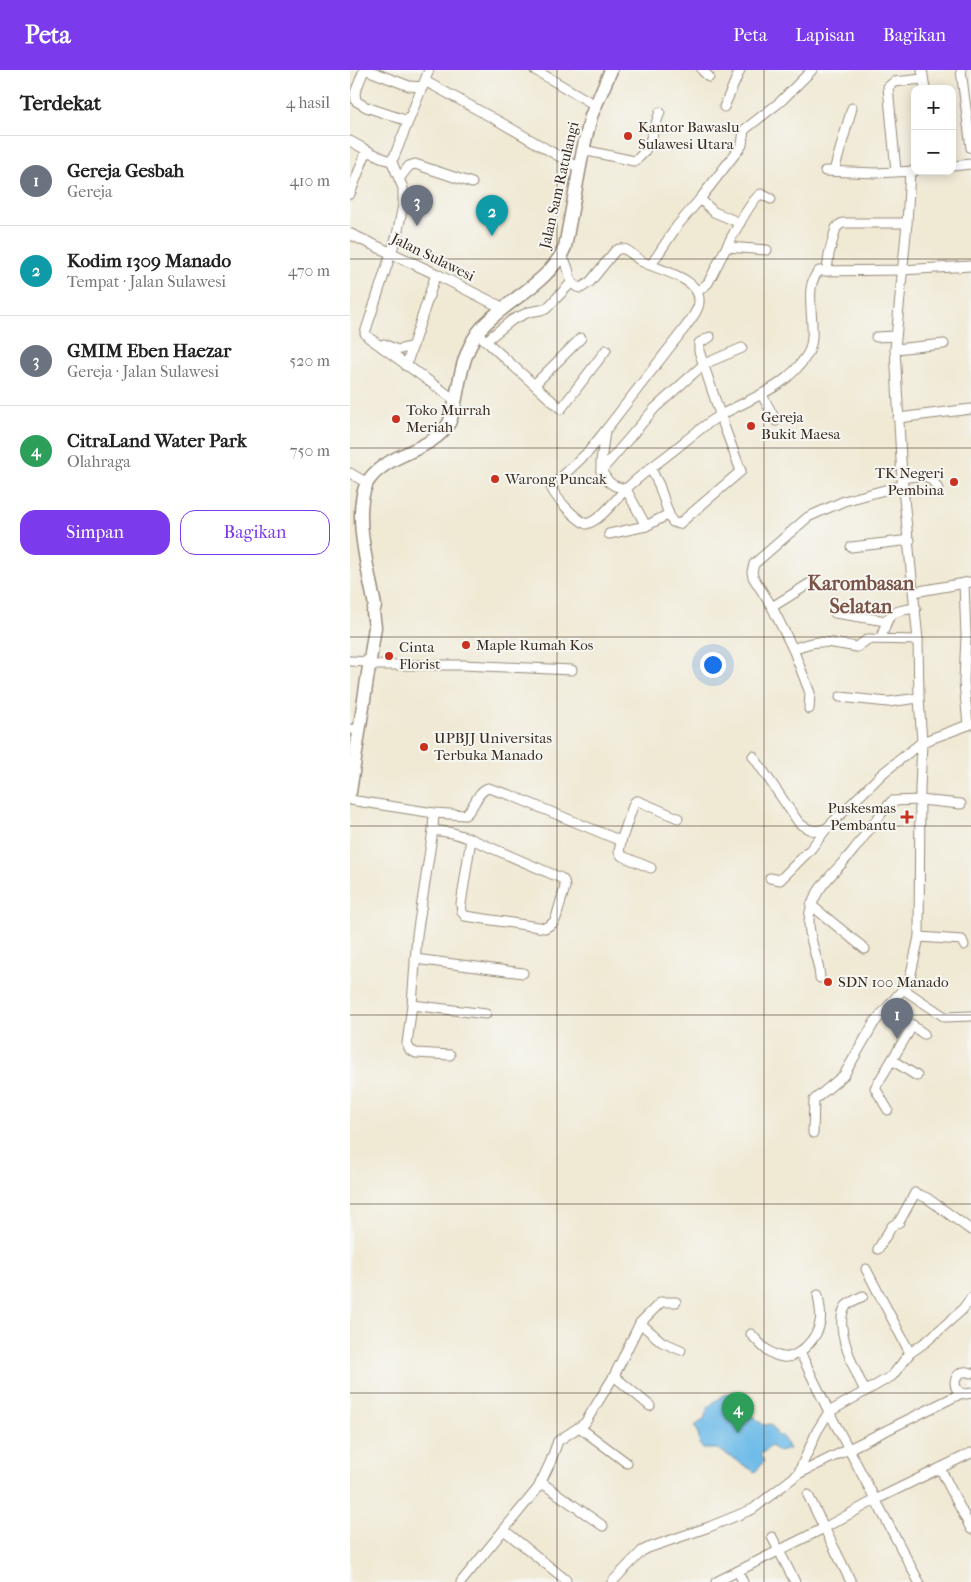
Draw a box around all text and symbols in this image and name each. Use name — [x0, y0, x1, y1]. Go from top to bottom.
text: Peta — [25, 21, 70, 49]
text: Peta — [733, 25, 767, 46]
text: Lapisan — [795, 25, 855, 46]
text: Bagikan — [883, 25, 946, 46]
map controls — [911, 85, 956, 175]
button: + — [911, 85, 956, 130]
text: Terdekat — [20, 91, 101, 115]
text: 4 hasil — [286, 93, 330, 112]
place label: Kantor Bawaslu Sulawesi Utara — [638, 118, 740, 153]
street label: Jalan Sam Ratulangi — [535, 119, 583, 251]
marker: Kantor Bawaslu Sulawesi Utara — [622, 130, 634, 142]
button: − — [911, 130, 956, 175]
text: Gereja Gesbah — [67, 160, 184, 182]
text: 1 — [33, 171, 39, 190]
text: 410 m — [289, 171, 330, 190]
text: Gereja — [67, 182, 112, 201]
pin: 3 — [401, 185, 433, 226]
pin: 2 — [476, 195, 508, 236]
street label: Jalan Sulawesi — [387, 229, 478, 285]
text: Kodim 1309 Manado — [67, 250, 231, 272]
text: 2 — [32, 261, 40, 280]
text: 470 m — [288, 261, 330, 280]
text: Tempat · Jalan Sulawesi — [67, 272, 226, 291]
text: GMIM Eben Haezar — [67, 340, 231, 362]
text: 3 — [33, 351, 39, 370]
text: 520 m — [289, 351, 330, 370]
text: Gereja · Jalan Sulawesi — [67, 362, 219, 381]
place label: Toko Murrah Meriah — [406, 401, 491, 436]
place label: Gereja Bukit Maesa — [761, 408, 841, 443]
marker: Toko Murrah Meriah — [390, 413, 402, 425]
marker: Gereja Bukit Maesa — [745, 420, 757, 432]
text: CitraLand Water Park — [67, 430, 247, 452]
text: 4 — [31, 441, 41, 460]
text: 750 m — [290, 441, 330, 460]
text: Olahraga — [67, 452, 131, 471]
place label: TK Negeri Pembina — [875, 464, 945, 499]
place label: Warong Puncak — [504, 470, 607, 488]
marker: Warong Puncak — [489, 473, 501, 485]
marker: TK Negeri Pembina — [948, 476, 960, 488]
button: Simpan — [20, 510, 170, 555]
button: Bagikan — [180, 510, 330, 555]
district label: Karombasan Selatan — [808, 572, 915, 618]
place label: Maple Rumah Kos — [476, 636, 594, 654]
place label: Cinta Florist — [399, 638, 441, 673]
marker: Maple Rumah Kos — [460, 639, 472, 651]
marker: Cinta Florist — [383, 650, 395, 662]
your location — [700, 652, 726, 678]
place label: UPBJJ Universitas Terbuka Manado — [434, 729, 553, 764]
marker: UPBJJ Universitas Terbuka Manado — [418, 741, 430, 753]
place label: Puskesmas Pembantu — [828, 799, 897, 834]
marker: Puskesmas Pembantu — [900, 810, 914, 824]
place label: SDN 100 Manado — [838, 973, 949, 991]
marker: SDN 100 Manado — [822, 976, 834, 988]
pin: 1 — [881, 998, 913, 1039]
pin: 4 — [722, 1392, 754, 1433]

